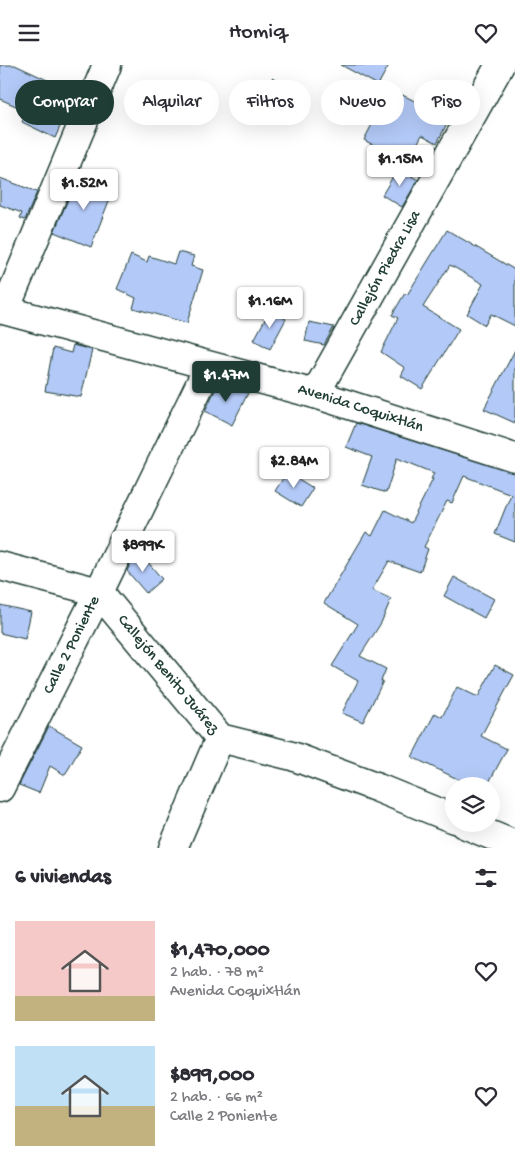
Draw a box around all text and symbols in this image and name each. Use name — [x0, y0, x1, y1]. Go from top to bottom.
icon: menu — [15, 19, 43, 47]
icon: heart — [472, 19, 500, 47]
text: Homiq — [229, 20, 286, 46]
chip: Comprar — [15, 80, 114, 125]
chip: Alquilar — [124, 80, 219, 125]
chip: Filtros — [229, 80, 311, 125]
chip: Nuevo — [321, 80, 404, 125]
chip: Piso — [414, 80, 480, 125]
pin: $1.15M — [359, 145, 441, 187]
text: $1.15M — [378, 151, 422, 170]
pin: $1.52M — [43, 169, 125, 211]
text: $1.52M — [61, 175, 107, 194]
street label: Callejón Piedra Lisa — [346, 206, 426, 330]
pin: $1.16M — [229, 287, 311, 329]
text: $1.16M — [248, 293, 292, 312]
pin: $1.47M — [185, 361, 267, 403]
text: $1.47M — [203, 367, 249, 386]
street label: Avenida Coquixtlán — [296, 380, 426, 438]
pin: $2.84M — [253, 447, 335, 489]
text: $2.84M — [270, 453, 318, 472]
pin: $899K — [108, 531, 178, 573]
text: $899K — [123, 537, 163, 556]
street label: Calle 2 Poniente — [39, 592, 105, 697]
street label: Callejón Benito Juárez — [113, 611, 223, 739]
map controls — [445, 777, 500, 832]
button: layers — [445, 777, 500, 832]
icon: filters — [472, 864, 500, 892]
text: 6 viviendas — [15, 866, 111, 891]
text: $1,470,000 — [170, 939, 270, 964]
icon: home — [55, 941, 115, 1001]
icon: heart — [472, 957, 500, 985]
text: 2 hab. · 78 m² — [170, 964, 264, 983]
text: Avenida Coquixtlán — [170, 983, 300, 1002]
text: $899,000 — [170, 1064, 254, 1089]
icon: home — [55, 1066, 115, 1126]
icon: heart — [472, 1082, 500, 1110]
text: 2 hab. · 66 m² — [170, 1089, 263, 1108]
text: Calle 2 Poniente — [170, 1108, 277, 1127]

